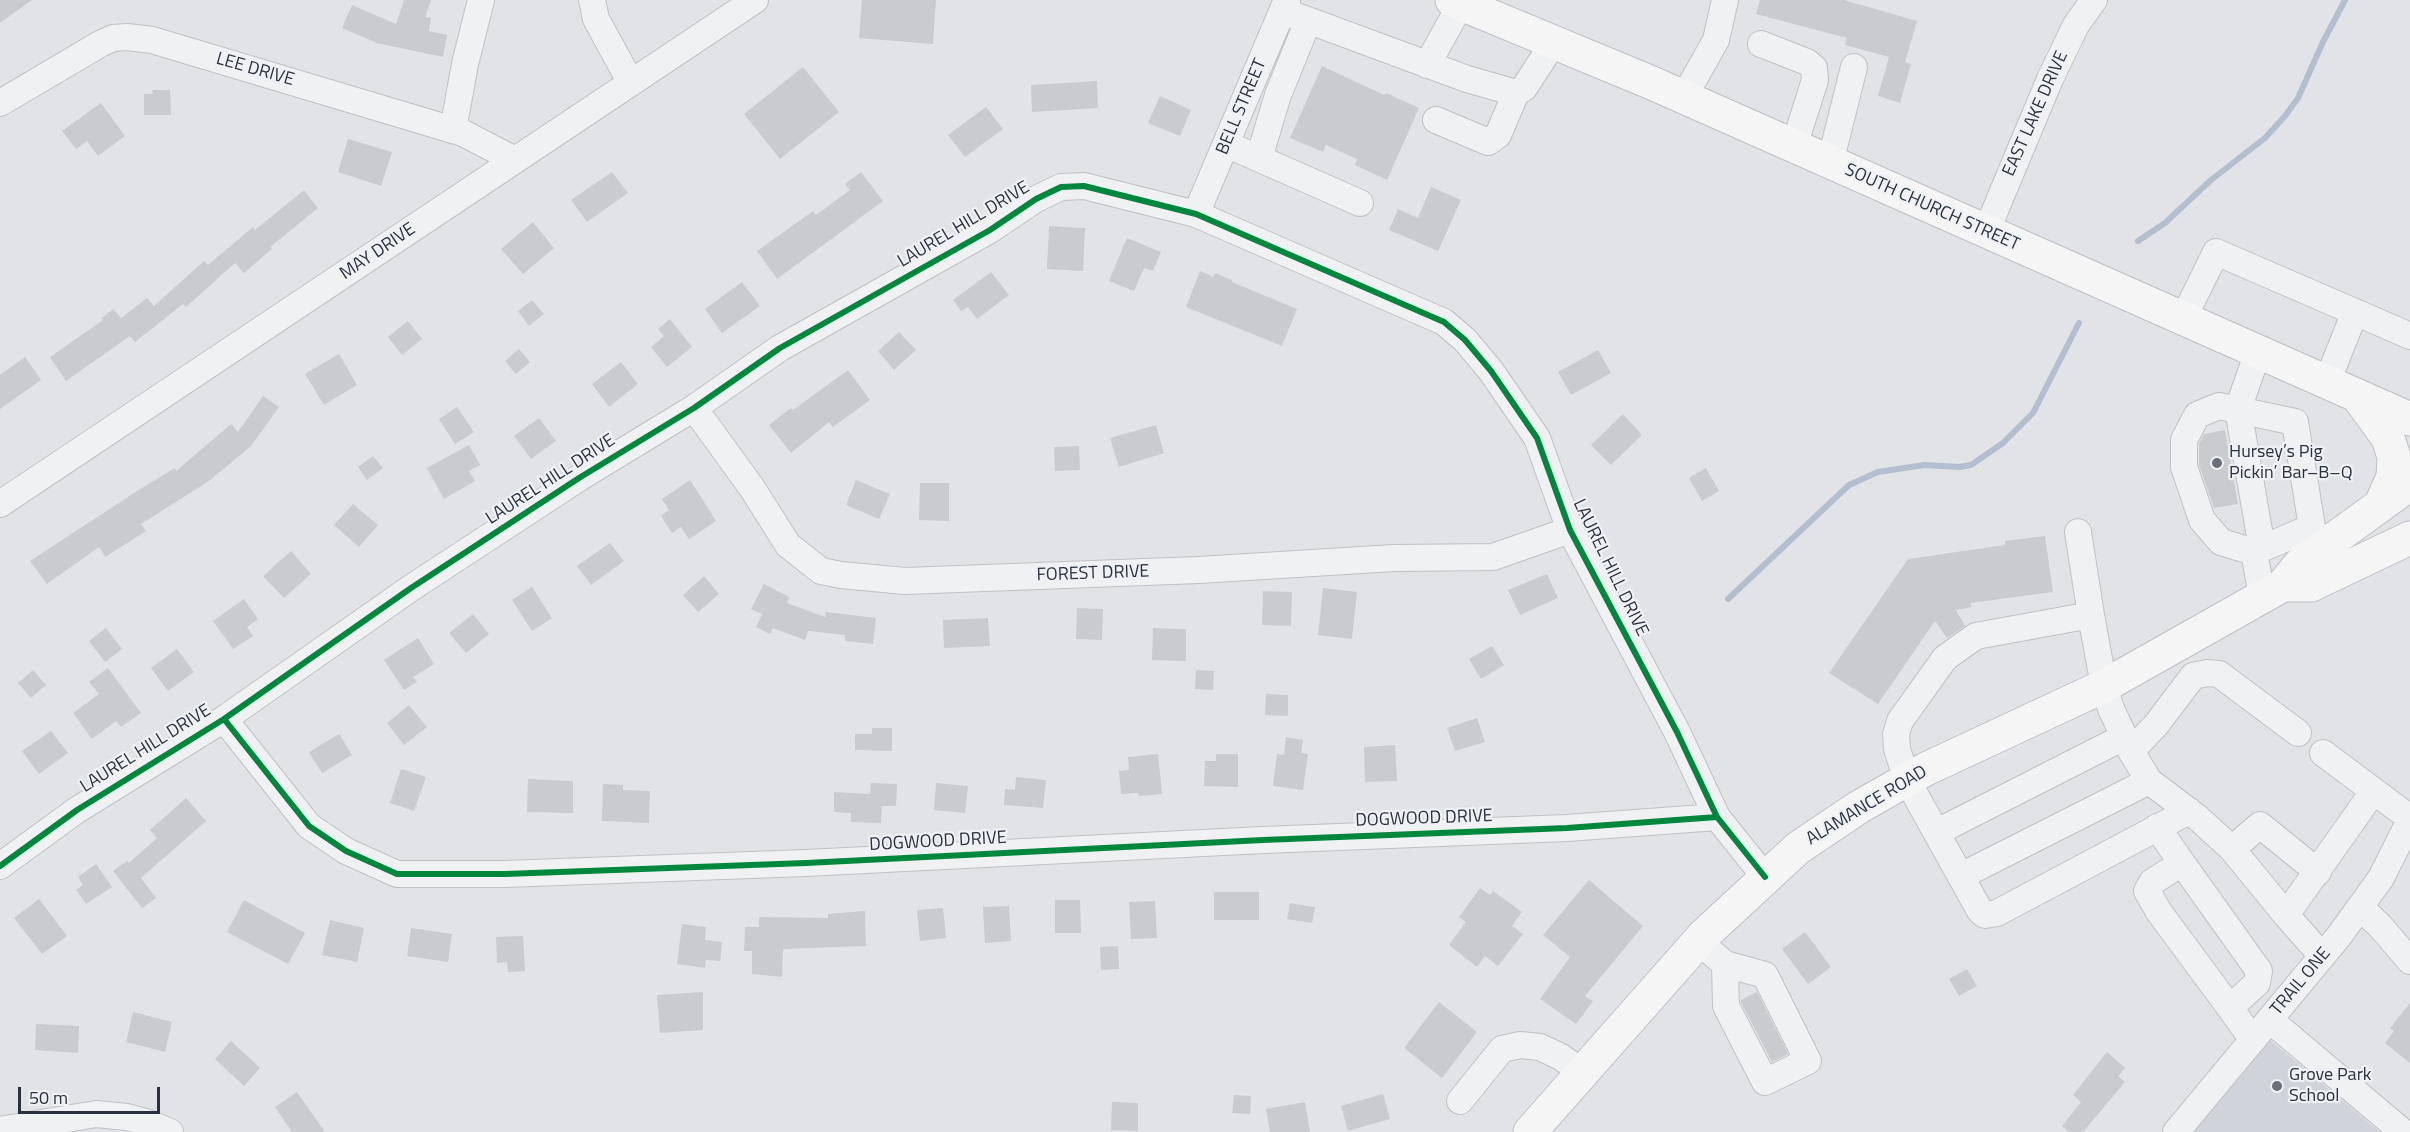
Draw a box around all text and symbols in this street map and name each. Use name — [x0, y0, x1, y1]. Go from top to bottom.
street label: EAST LAKE DRIVE — [1999, 48, 2073, 180]
street label: LEE DRIVE — [214, 49, 296, 91]
street label: BELL STREET — [1212, 56, 1272, 158]
street label: SOUTH CHURCH STREET — [1841, 160, 2023, 256]
street label: LAUREL HILL DRIVE — [894, 177, 1034, 273]
street label: MAY DRIVE — [336, 219, 420, 285]
street label: LAUREL HILL DRIVE — [482, 430, 620, 530]
place label: Hursey’s Pig Pickin’ Bar–B–Q — [2229, 442, 2353, 484]
marker: Hursey’s Pig Pickin’ Bar–B–Q — [2210, 456, 2224, 470]
street label: LAUREL HILL DRIVE — [1567, 496, 1653, 640]
street label: FOREST DRIVE — [1036, 561, 1150, 587]
street label: LAUREL HILL DRIVE — [77, 700, 215, 798]
street label: ALAMANCE ROAD — [1803, 761, 1931, 851]
street label: DOGWOOD DRIVE — [1355, 806, 1493, 832]
street label: DOGWOOD DRIVE — [869, 828, 1007, 856]
street label: TRAIL ONE — [2266, 944, 2336, 1020]
place label: Grove Park School — [2289, 1065, 2371, 1108]
scale bar — [21, 1075, 164, 1113]
marker: Grove Park School — [2270, 1079, 2284, 1093]
text: 50 m — [29, 1084, 68, 1111]

